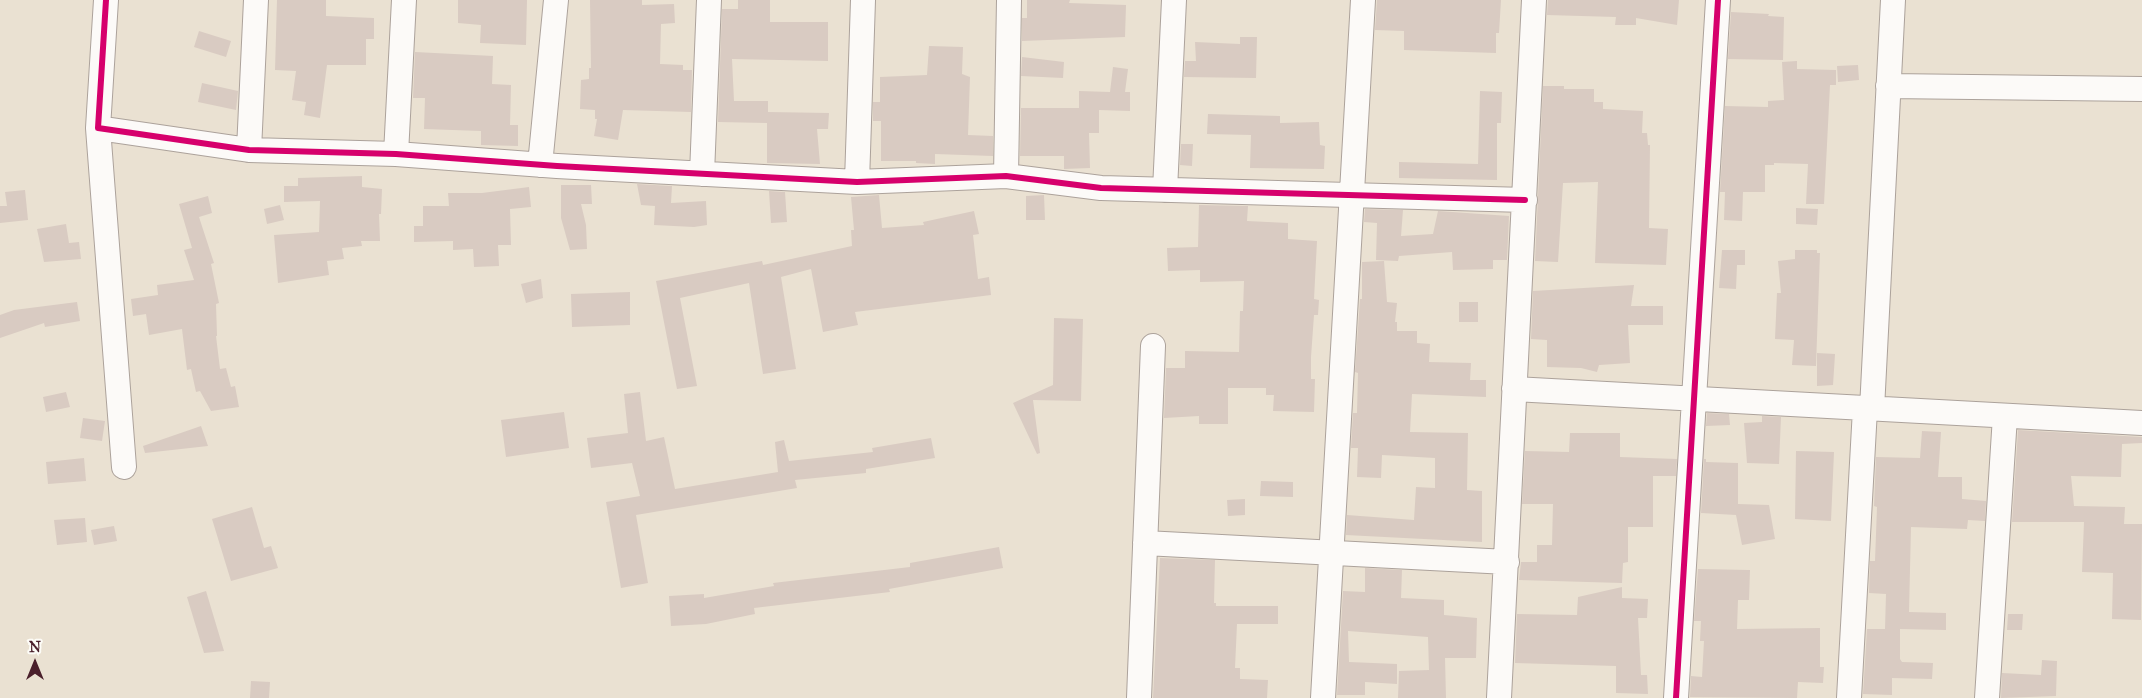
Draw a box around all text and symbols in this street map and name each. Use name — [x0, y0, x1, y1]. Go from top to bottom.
north arrow — [10, 638, 60, 688]
text: N — [29, 639, 41, 656]

